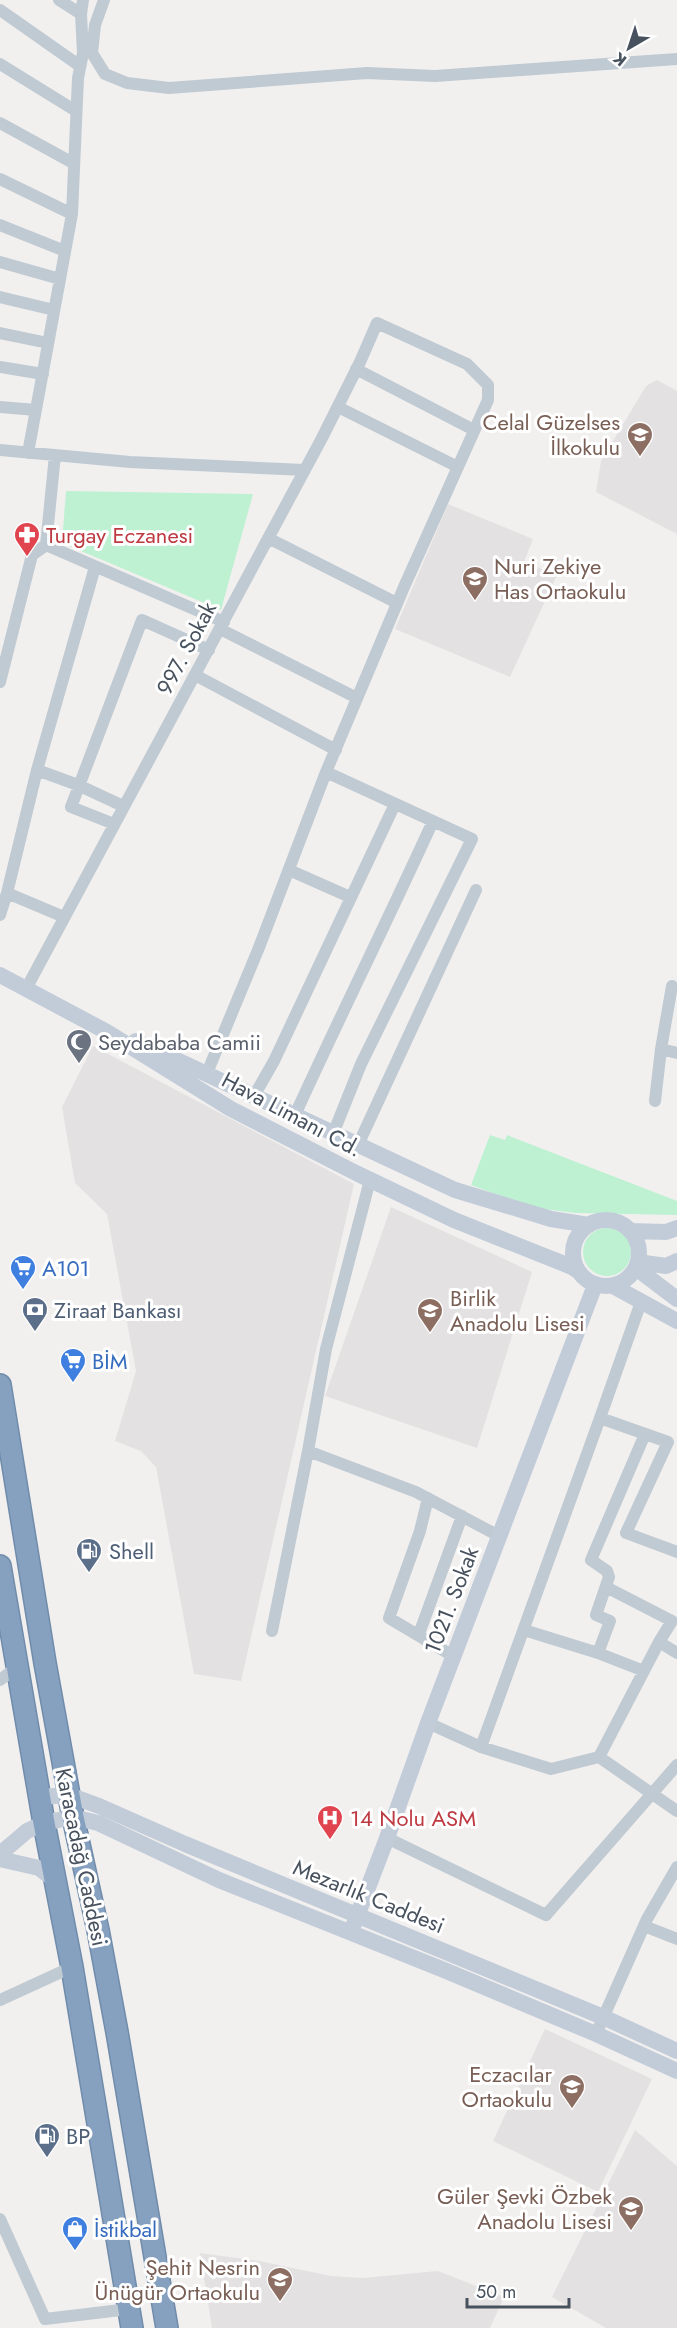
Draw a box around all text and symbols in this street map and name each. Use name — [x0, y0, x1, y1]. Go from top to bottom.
north arrow — [599, 18, 659, 78]
text: K — [608, 46, 631, 72]
place label: Celal Güzelses İlkokulu — [482, 406, 620, 463]
school or university icon: Celal Güzelses İlkokulu — [625, 420, 655, 458]
place label: Turgay Eczanesi — [46, 519, 193, 551]
pharmacy icon: Turgay Eczanesi — [12, 520, 42, 558]
place label: Nuri Zekiye Has Ortaokulu — [494, 550, 626, 607]
school or university icon: Nuri Zekiye Has Ortaokulu — [460, 564, 490, 602]
street label: 997. Sokak — [148, 596, 224, 700]
place label: Seydababa Camii — [98, 1026, 261, 1058]
mosque icon: Seydababa Camii — [64, 1027, 94, 1065]
street label: Hava Limanı Cd. — [216, 1064, 368, 1164]
place label: A101 — [42, 1252, 90, 1284]
supermarket icon: A101 — [8, 1253, 38, 1291]
place label: Birlik Anadolu Lisesi — [450, 1282, 585, 1339]
place label: Ziraat Bankası — [54, 1294, 182, 1326]
bank icon: Ziraat Bankası — [20, 1295, 50, 1333]
school or university icon: Birlik Anadolu Lisesi — [415, 1296, 445, 1334]
place label: BİM — [92, 1345, 128, 1377]
supermarket icon: BİM — [58, 1346, 88, 1384]
place label: Shell — [109, 1535, 154, 1567]
fuel station icon: Shell — [74, 1536, 104, 1574]
street label: 1021. Sokak — [416, 1541, 486, 1658]
street label: Karacadağ Caddesi — [48, 1765, 116, 1949]
place label: 14 Nolu ASM — [350, 1802, 476, 1834]
hospital icon: 14 Nolu ASM — [315, 1803, 345, 1841]
street label: Mezarlık Caddesi — [288, 1851, 450, 1941]
place label: Eczacılar Ortaokulu — [462, 2058, 552, 2115]
school or university icon: Eczacılar Ortaokulu — [557, 2072, 587, 2110]
place label: BP — [66, 2120, 90, 2152]
fuel station icon: BP — [32, 2121, 62, 2159]
place label: Güler Şevki Özbek Anadolu Lisesi — [437, 2180, 612, 2237]
school or university icon: Güler Şevki Özbek Anadolu Lisesi — [616, 2194, 646, 2232]
place label: İstikbal — [94, 2213, 157, 2245]
shop icon: İstikbal — [60, 2214, 90, 2252]
place label: Şehit Nesrin Ünügür Ortaokulu — [94, 2251, 260, 2308]
school or university icon: Şehit Nesrin Ünügür Ortaokulu — [265, 2265, 295, 2303]
scale bar — [467, 2271, 569, 2309]
text: 50 m — [476, 2279, 516, 2305]

